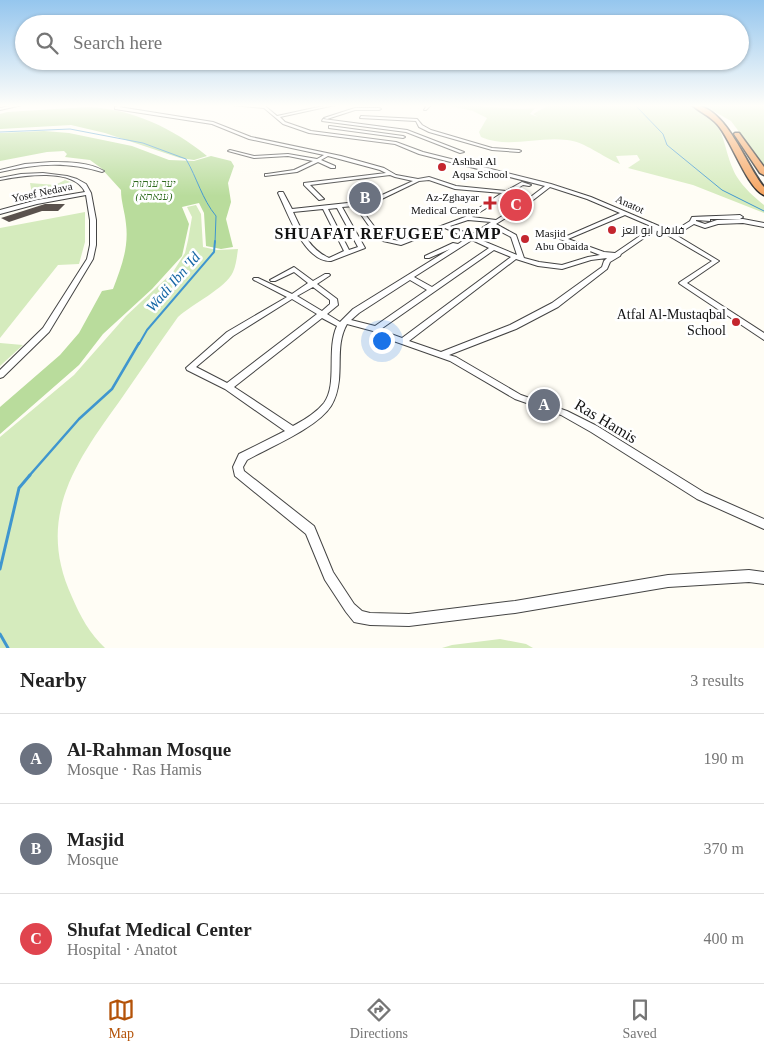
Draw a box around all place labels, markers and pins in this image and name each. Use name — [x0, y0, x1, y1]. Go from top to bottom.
place label: Ashbal Al Aqsa School — [452, 155, 508, 180]
marker: Ashbal Al Aqsa School — [436, 161, 448, 173]
pin: B — [349, 179, 381, 217]
pin: C — [500, 186, 532, 224]
place label: Az-Zghayar Medical Center — [411, 191, 479, 216]
marker: Az-Zghayar Medical Center — [483, 196, 497, 210]
marker: فلافل ابو العز — [606, 224, 618, 236]
place label: فلافل ابو العز — [621, 224, 684, 237]
place label: Masjid Abu Obaida — [535, 227, 589, 252]
marker: Masjid Abu Obaida — [519, 233, 531, 245]
place label: Atfal Al-Mustaqbal School — [617, 307, 726, 338]
marker: Atfal Al-Mustaqbal School — [730, 316, 742, 328]
pin: A — [528, 386, 560, 424]

